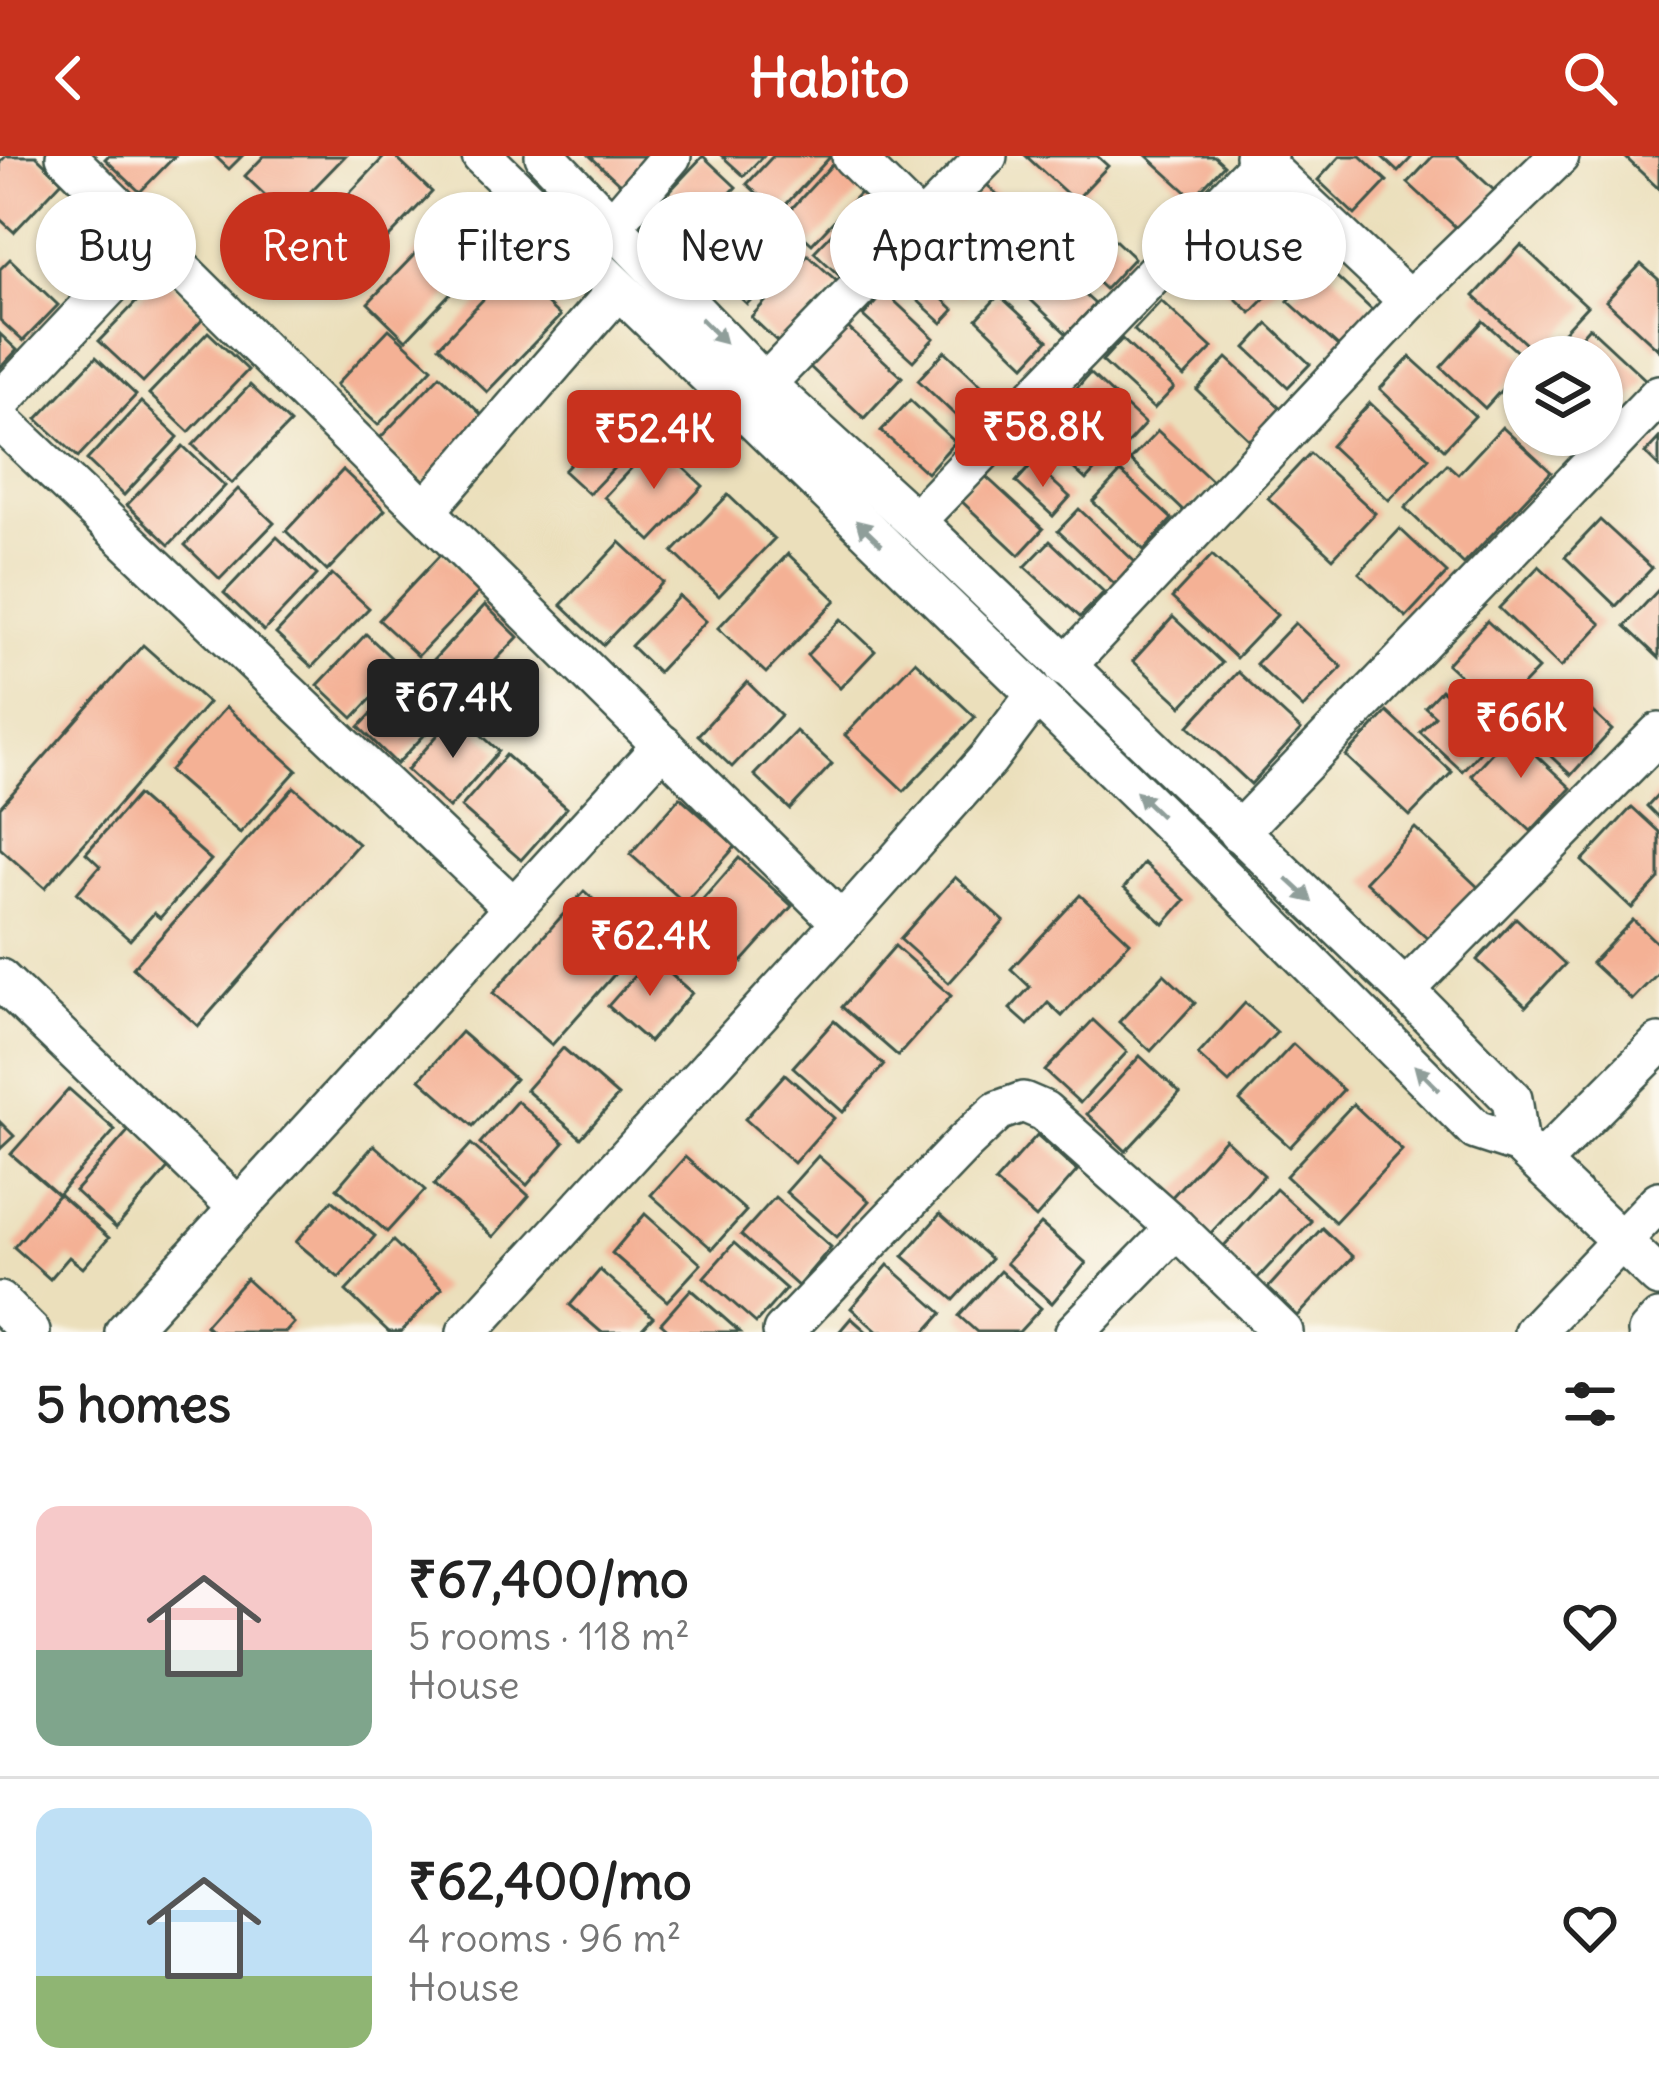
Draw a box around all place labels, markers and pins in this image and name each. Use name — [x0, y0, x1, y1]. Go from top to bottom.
pin: ₹58.8K — [945, 388, 1141, 490]
pin: ₹52.4K — [556, 390, 752, 492]
pin: ₹67.4K — [355, 659, 551, 761]
pin: ₹66K — [1450, 679, 1592, 781]
pin: ₹62.4K — [552, 897, 748, 999]

